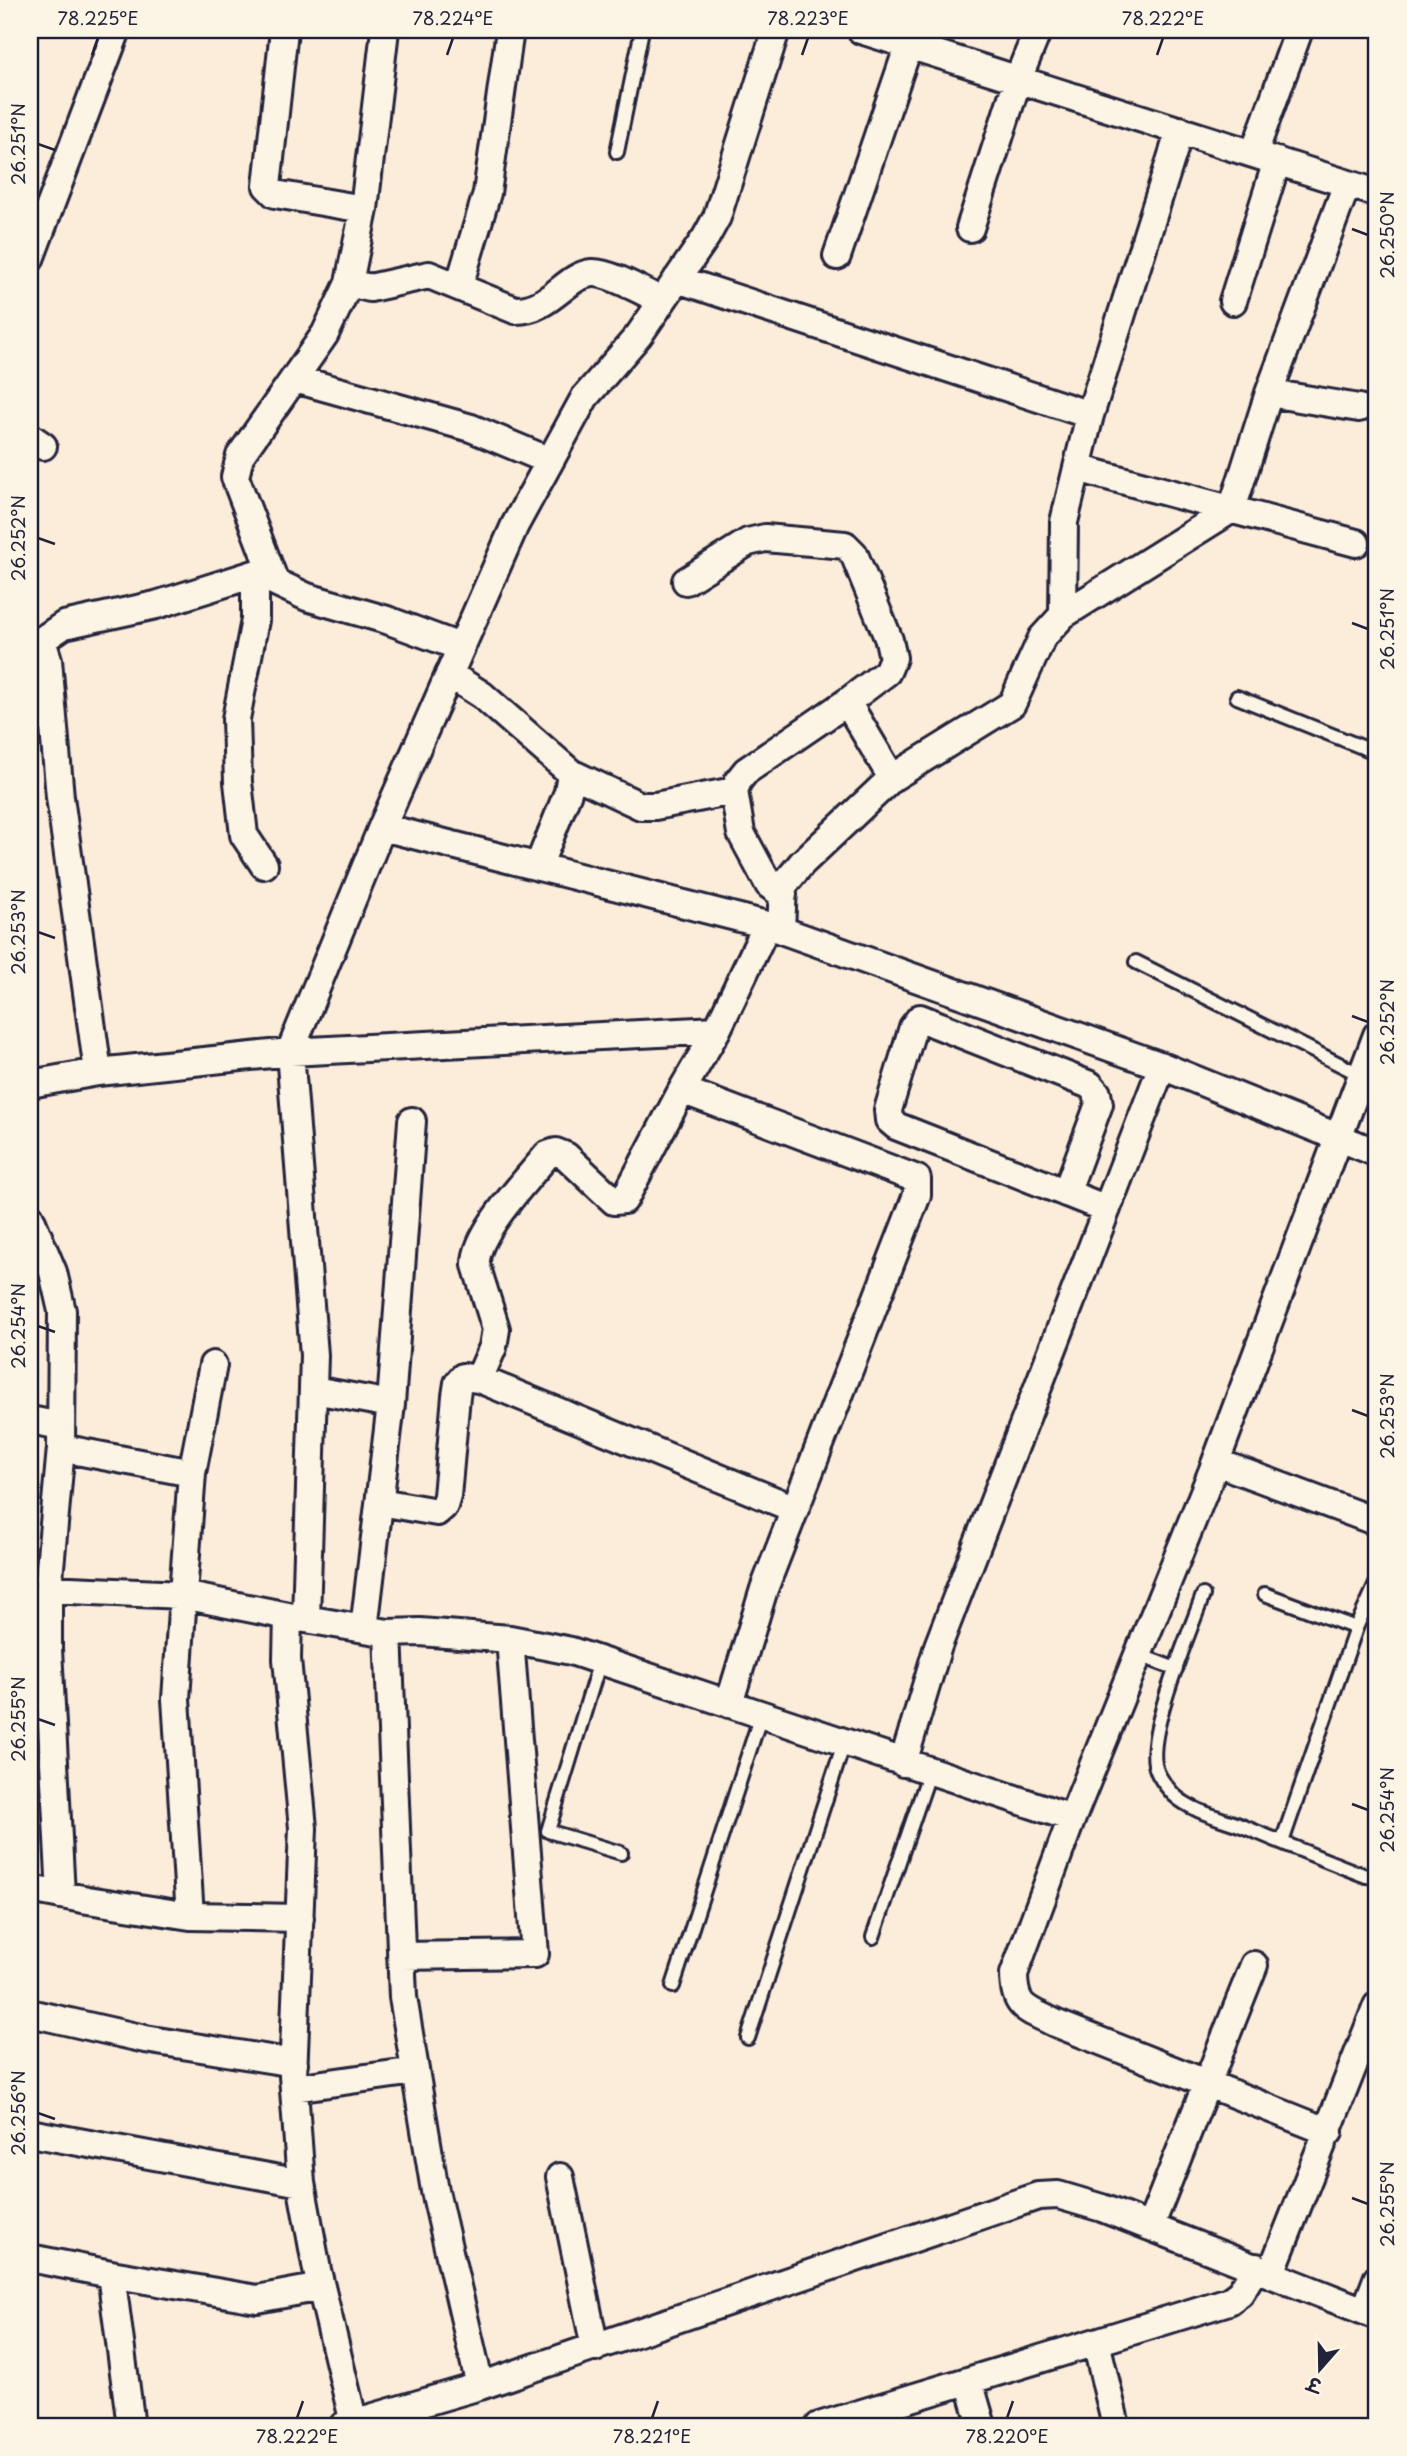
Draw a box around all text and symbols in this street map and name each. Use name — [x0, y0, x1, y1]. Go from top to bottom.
text: 78.225°E — [58, 4, 138, 31]
text: 78.224°E — [412, 4, 494, 31]
text: 78.223°E — [767, 4, 849, 31]
text: 78.222°E — [1122, 4, 1204, 31]
text: 26.251°N — [4, 103, 31, 185]
text: 26.250°N — [1373, 191, 1400, 279]
text: 26.252°N — [4, 495, 31, 581]
text: 26.251°N — [1373, 588, 1400, 670]
text: 26.253°N — [4, 889, 31, 975]
text: 26.252°N — [1373, 979, 1400, 1065]
text: 26.254°N — [4, 1283, 31, 1369]
text: 26.253°N — [1373, 1373, 1400, 1459]
text: 26.255°N — [4, 1676, 31, 1762]
text: 26.254°N — [1373, 1767, 1400, 1853]
text: 26.256°N — [4, 2070, 31, 2156]
text: 26.255°N — [1373, 2161, 1400, 2247]
north arrow — [1284, 2334, 1354, 2404]
text: उ — [1301, 2370, 1326, 2402]
text: 78.222°E — [256, 2422, 338, 2449]
text: 78.221°E — [613, 2422, 691, 2449]
text: 78.220°E — [966, 2422, 1048, 2449]

